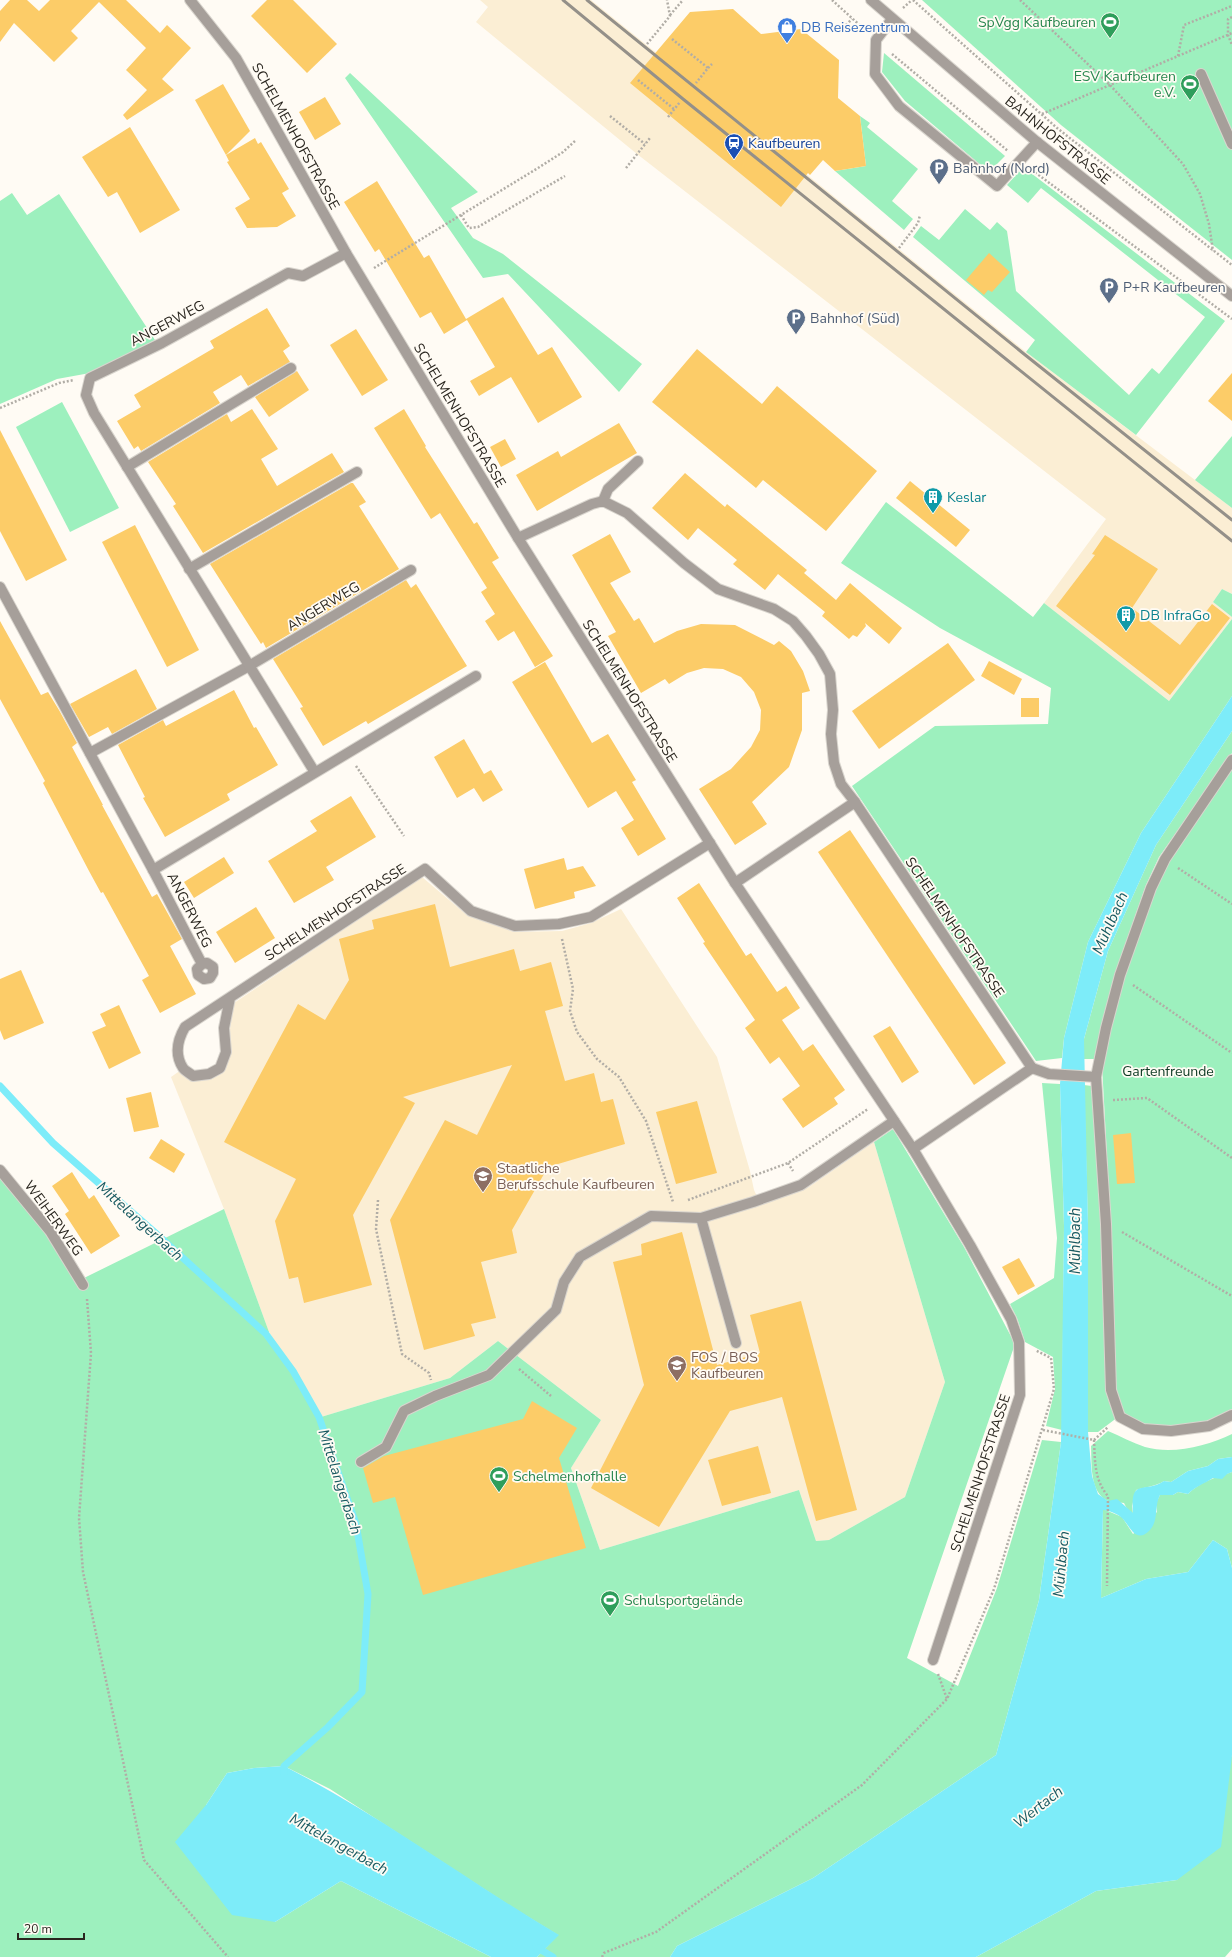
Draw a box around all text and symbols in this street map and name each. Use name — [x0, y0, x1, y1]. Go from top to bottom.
sports icon: SpVgg Kaufbeuren — [1099, 11, 1121, 39]
place label: SpVgg Kaufbeuren — [978, 13, 1096, 32]
shop icon: DB Reisezentrum — [776, 16, 798, 44]
place label: DB Reisezentrum — [801, 18, 910, 37]
street label: SCHELMENHOFSTRASSE — [247, 59, 344, 213]
place label: ESV Kaufbeuren e.V. — [1074, 67, 1176, 102]
sports icon: ESV Kaufbeuren e.V. — [1179, 73, 1201, 101]
street label: BAHNHOFSTRASSE — [1001, 92, 1115, 189]
station icon: Kaufbeuren — [723, 132, 745, 160]
place label: Kaufbeuren — [748, 134, 820, 153]
parking icon: Bahnhof (Nord) — [928, 157, 950, 185]
place label: Bahnhof (Nord) — [953, 159, 1050, 178]
parking icon: P+R Kaufbeuren — [1098, 276, 1120, 304]
place label: P+R Kaufbeuren — [1123, 278, 1226, 297]
street label: ANGERWEG — [127, 296, 208, 351]
parking icon: Bahnhof (Süd) — [785, 307, 807, 335]
place label: Bahnhof (Süd) — [810, 309, 900, 328]
street label: SCHELMENHOFSTRASSE — [409, 340, 510, 491]
building icon: Keslar — [922, 486, 944, 514]
place label: Keslar — [947, 488, 986, 507]
street label: ANGERWEG — [283, 577, 363, 636]
building icon: DB InfraGo — [1115, 604, 1137, 632]
place label: DB InfraGo — [1140, 606, 1210, 625]
street label: SCHELMENHOFSTRASSE — [578, 616, 681, 766]
street label: SCHELMENHOFSTRASSE — [901, 853, 1009, 1001]
street label: SCHELMENHOFSTRASSE — [261, 859, 410, 965]
street label: ANGERWEG — [163, 869, 217, 951]
water label: Mühlbach — [1087, 889, 1133, 957]
park label: Gartenfreunde — [1122, 1062, 1214, 1081]
place label: Staatliche Berufsschule Kaufbeuren — [497, 1159, 655, 1194]
school or university icon: Staatliche Berufsschule Kaufbeuren — [472, 1165, 494, 1193]
street label: WEIHERWEG — [20, 1177, 87, 1260]
water label: Mittelangerbach — [93, 1177, 187, 1265]
water label: Mühlbach — [1065, 1208, 1085, 1274]
place label: FOS / BOS Kaufbeuren — [691, 1348, 763, 1383]
school or university icon: FOS / BOS Kaufbeuren — [666, 1354, 688, 1382]
street label: SCHELMENHOFSTRASSE — [946, 1392, 1015, 1555]
water label: Mittelangerbach — [314, 1427, 366, 1537]
sports icon: Schelmenhofhalle — [488, 1465, 510, 1493]
place label: Schelmenhofhalle — [513, 1467, 626, 1486]
water label: Mühlbach — [1048, 1530, 1074, 1598]
sports icon: Schulsportgelände — [599, 1589, 621, 1617]
place label: Schulsportgelände — [624, 1591, 743, 1610]
water label: Wertach — [1009, 1781, 1067, 1833]
water label: Mittelangerbach — [286, 1809, 392, 1879]
scale bar — [18, 1915, 84, 1941]
text: 20 m — [24, 1921, 52, 1937]

